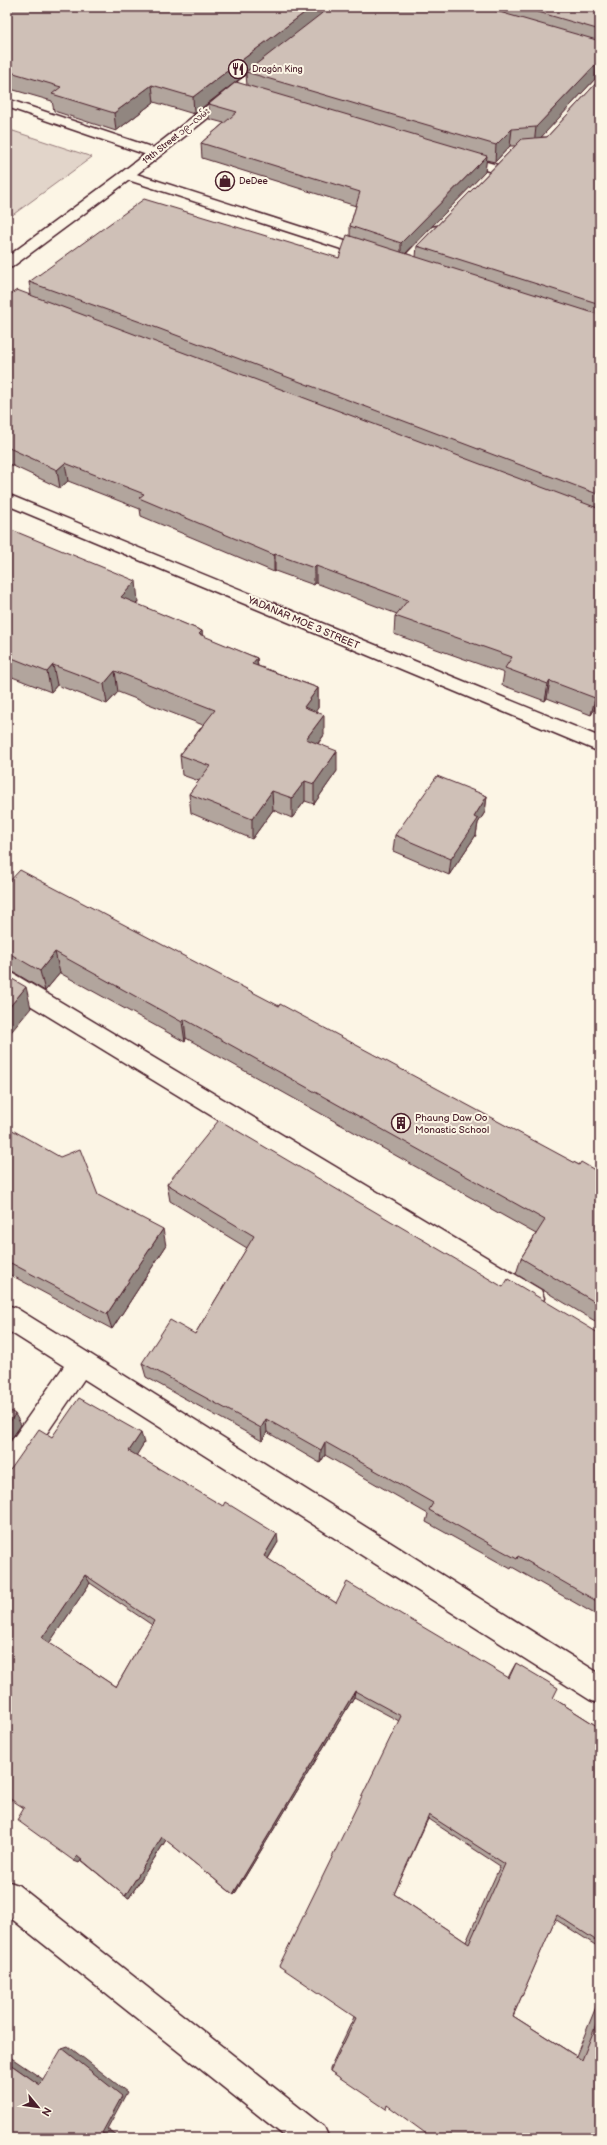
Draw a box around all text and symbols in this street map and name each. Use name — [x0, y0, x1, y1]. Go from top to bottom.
restaurant icon: Dragón King — [227, 58, 249, 80]
place label: Dragón King — [252, 64, 303, 75]
street label: 19th Street ၁၉−လမ်း — [140, 105, 213, 168]
shop icon: DeDee — [214, 170, 236, 192]
place label: DeDee — [239, 176, 269, 187]
street label: YADANAR MOE 3 STREET — [245, 594, 361, 652]
building icon: Phaung Daw Oo Monastic School — [390, 1112, 412, 1134]
place label: Phaung Daw Oo Monastic School — [415, 1112, 489, 1136]
north arrow — [18, 2087, 58, 2127]
text: N — [39, 2105, 54, 2118]

